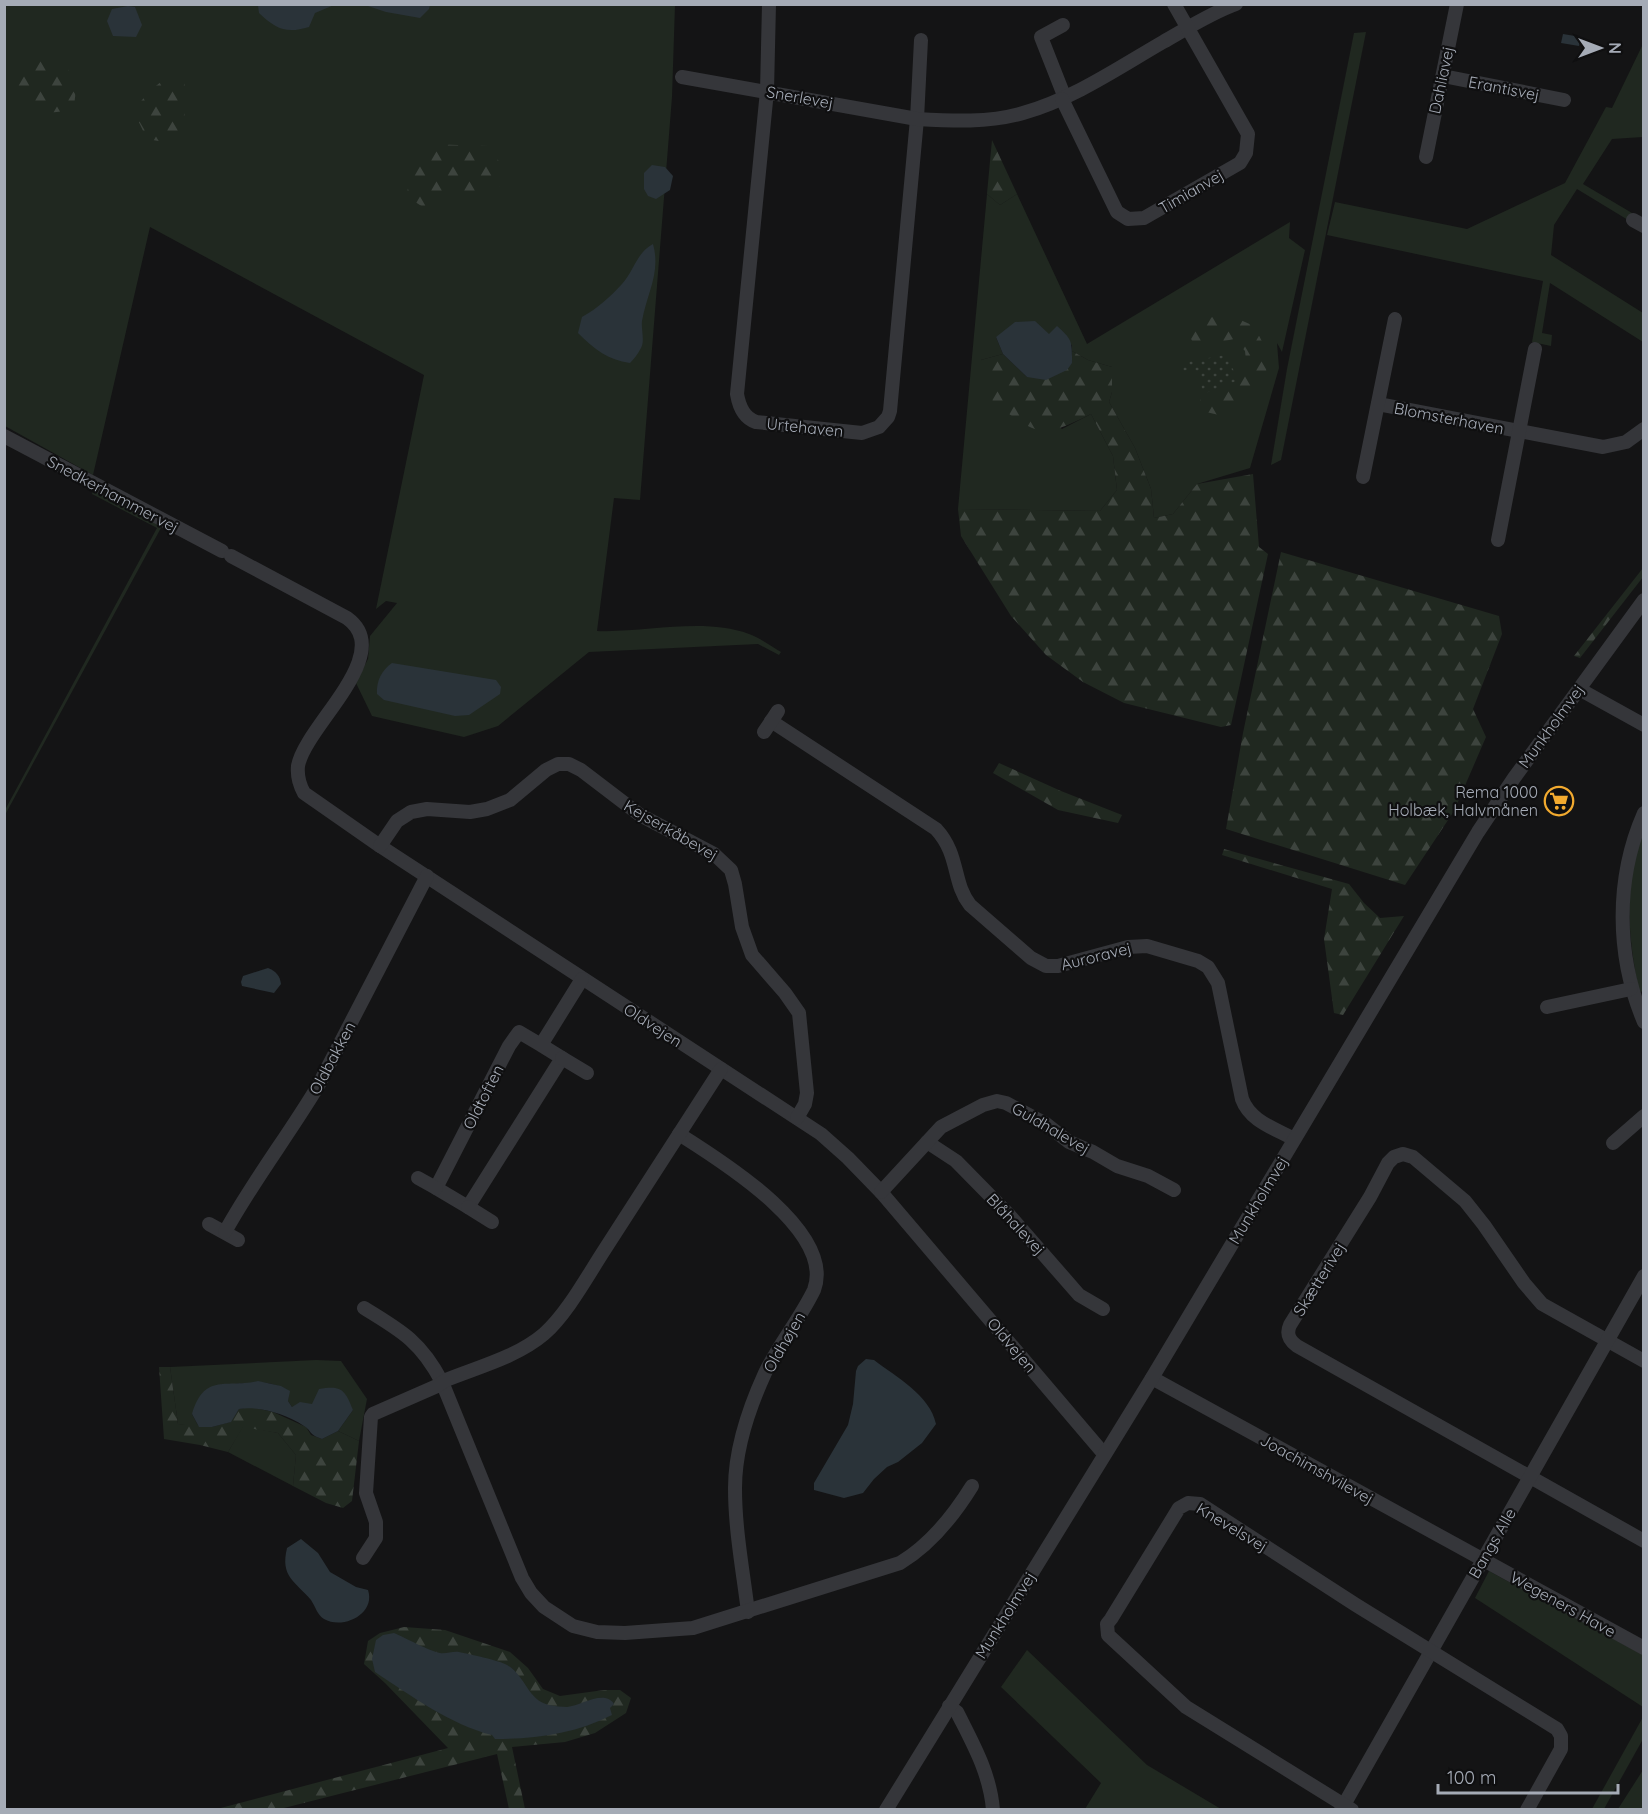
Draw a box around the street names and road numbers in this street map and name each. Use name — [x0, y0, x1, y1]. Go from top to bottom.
street label: Dahliavej — [1424, 44, 1458, 116]
street label: Erantisvej — [1467, 71, 1541, 105]
street label: Snerlevej — [765, 81, 835, 113]
street label: Timianvej — [1155, 164, 1227, 218]
street label: Blomsterhaven — [1392, 398, 1506, 438]
street label: Urtehaven — [766, 413, 844, 441]
street label: Snedkerhammervej — [44, 451, 182, 537]
street label: Munkholmvej — [1514, 680, 1588, 772]
street label: Kejserkåbevej — [620, 795, 722, 865]
street label: Auroravej — [1059, 938, 1133, 974]
street label: Oldvejen — [620, 999, 686, 1051]
street label: Oldbakken — [304, 1018, 360, 1098]
street label: Oldtoften — [458, 1061, 508, 1133]
street label: Guldhalevej — [1009, 1098, 1093, 1158]
street label: Munkholmvej — [1224, 1153, 1292, 1247]
street label: Blåhalevej — [983, 1189, 1049, 1259]
street label: Skætterivej — [1288, 1238, 1350, 1320]
street label: Oldhøjen — [759, 1308, 809, 1376]
street label: Oldvejen — [983, 1313, 1041, 1377]
street label: Joachimshvilevej — [1257, 1430, 1377, 1508]
street label: Knevelsvej — [1193, 1498, 1271, 1556]
street label: Bangs Alle — [1464, 1504, 1520, 1582]
street label: Wegeners Have — [1507, 1567, 1619, 1641]
street label: Munkholmvej — [970, 1568, 1040, 1662]

